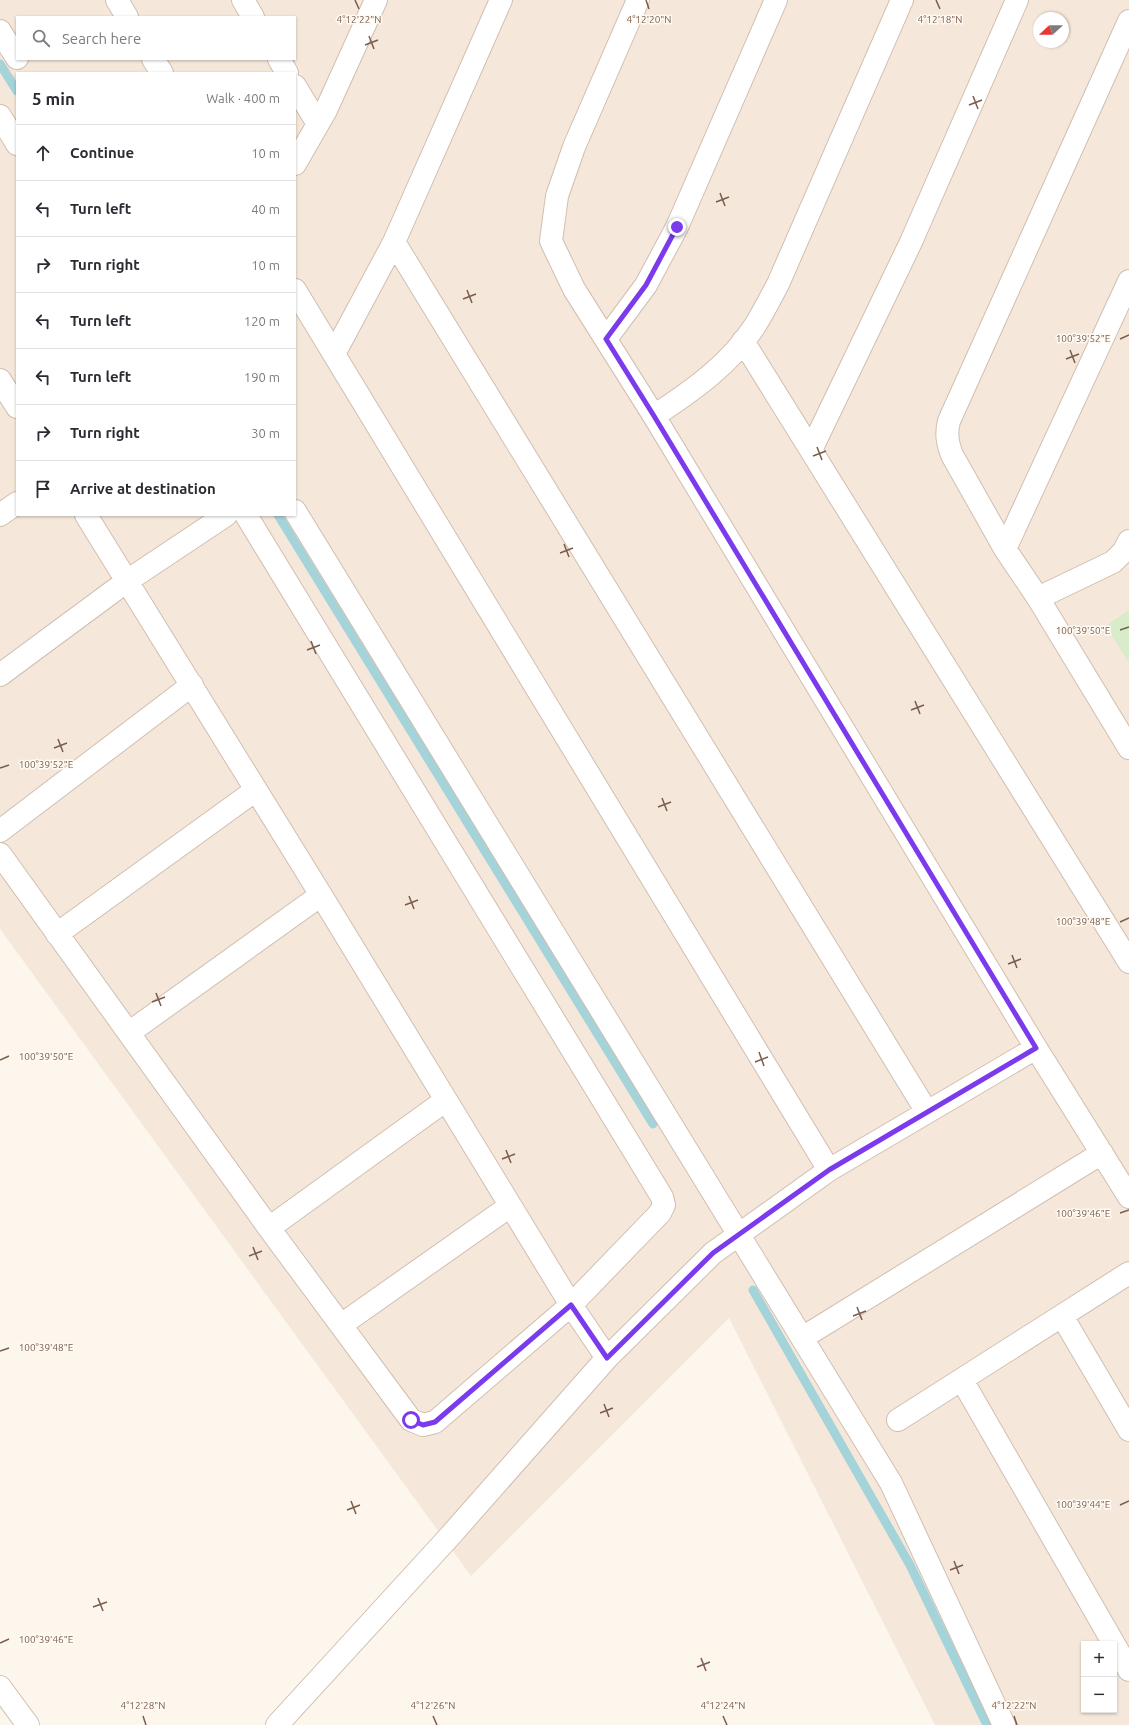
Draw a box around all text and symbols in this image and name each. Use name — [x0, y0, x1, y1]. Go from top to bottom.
north arrow — [1033, 12, 1069, 48]
text: 4°12'22"N — [337, 14, 381, 25]
text: 4°12'20"N — [627, 14, 671, 25]
text: 4°12'18"N — [918, 14, 962, 25]
search box — [16, 16, 296, 60]
icon: search — [30, 27, 52, 49]
text: Search here — [62, 30, 141, 47]
text: 5 min — [32, 89, 75, 108]
text: Walk · 400 m — [206, 91, 280, 105]
icon: ahead — [32, 142, 54, 164]
text: Continue — [70, 144, 134, 161]
text: 10 m — [251, 146, 280, 160]
icon: left — [32, 198, 54, 220]
text: Turn left — [70, 200, 131, 217]
text: 40 m — [251, 202, 280, 216]
route end — [668, 218, 686, 236]
icon: right — [32, 254, 54, 276]
text: Turn right — [70, 256, 140, 273]
text: 10 m — [251, 258, 280, 272]
icon: left — [32, 310, 54, 332]
text: Turn left — [70, 312, 131, 329]
text: 120 m — [244, 314, 280, 328]
text: 100°39'52"E — [1056, 333, 1111, 344]
icon: left — [32, 366, 54, 388]
text: Turn left — [70, 368, 131, 385]
text: 190 m — [244, 370, 280, 384]
icon: right — [32, 422, 54, 444]
text: Turn right — [70, 424, 140, 441]
text: 30 m — [251, 426, 280, 440]
icon: arrive — [32, 478, 54, 500]
text: Arrive at destination — [70, 480, 216, 497]
text: 100°39'50"E — [1056, 625, 1111, 636]
text: 100°39'52"E — [19, 759, 74, 770]
text: 100°39'48"E — [1056, 916, 1111, 927]
text: 100°39'50"E — [19, 1051, 74, 1062]
text: 100°39'46"E — [1056, 1208, 1111, 1219]
text: 100°39'48"E — [19, 1342, 74, 1353]
route start — [402, 1411, 420, 1429]
text: 100°39'44"E — [1056, 1499, 1111, 1510]
text: 100°39'46"E — [19, 1634, 74, 1645]
map controls — [1081, 1641, 1117, 1713]
button: + — [1081, 1641, 1117, 1677]
button: − — [1081, 1677, 1117, 1713]
text: 4°12'28"N — [121, 1700, 165, 1711]
text: 4°12'26"N — [411, 1700, 455, 1711]
text: 4°12'24"N — [701, 1700, 745, 1711]
text: 4°12'22"N — [992, 1700, 1036, 1711]

